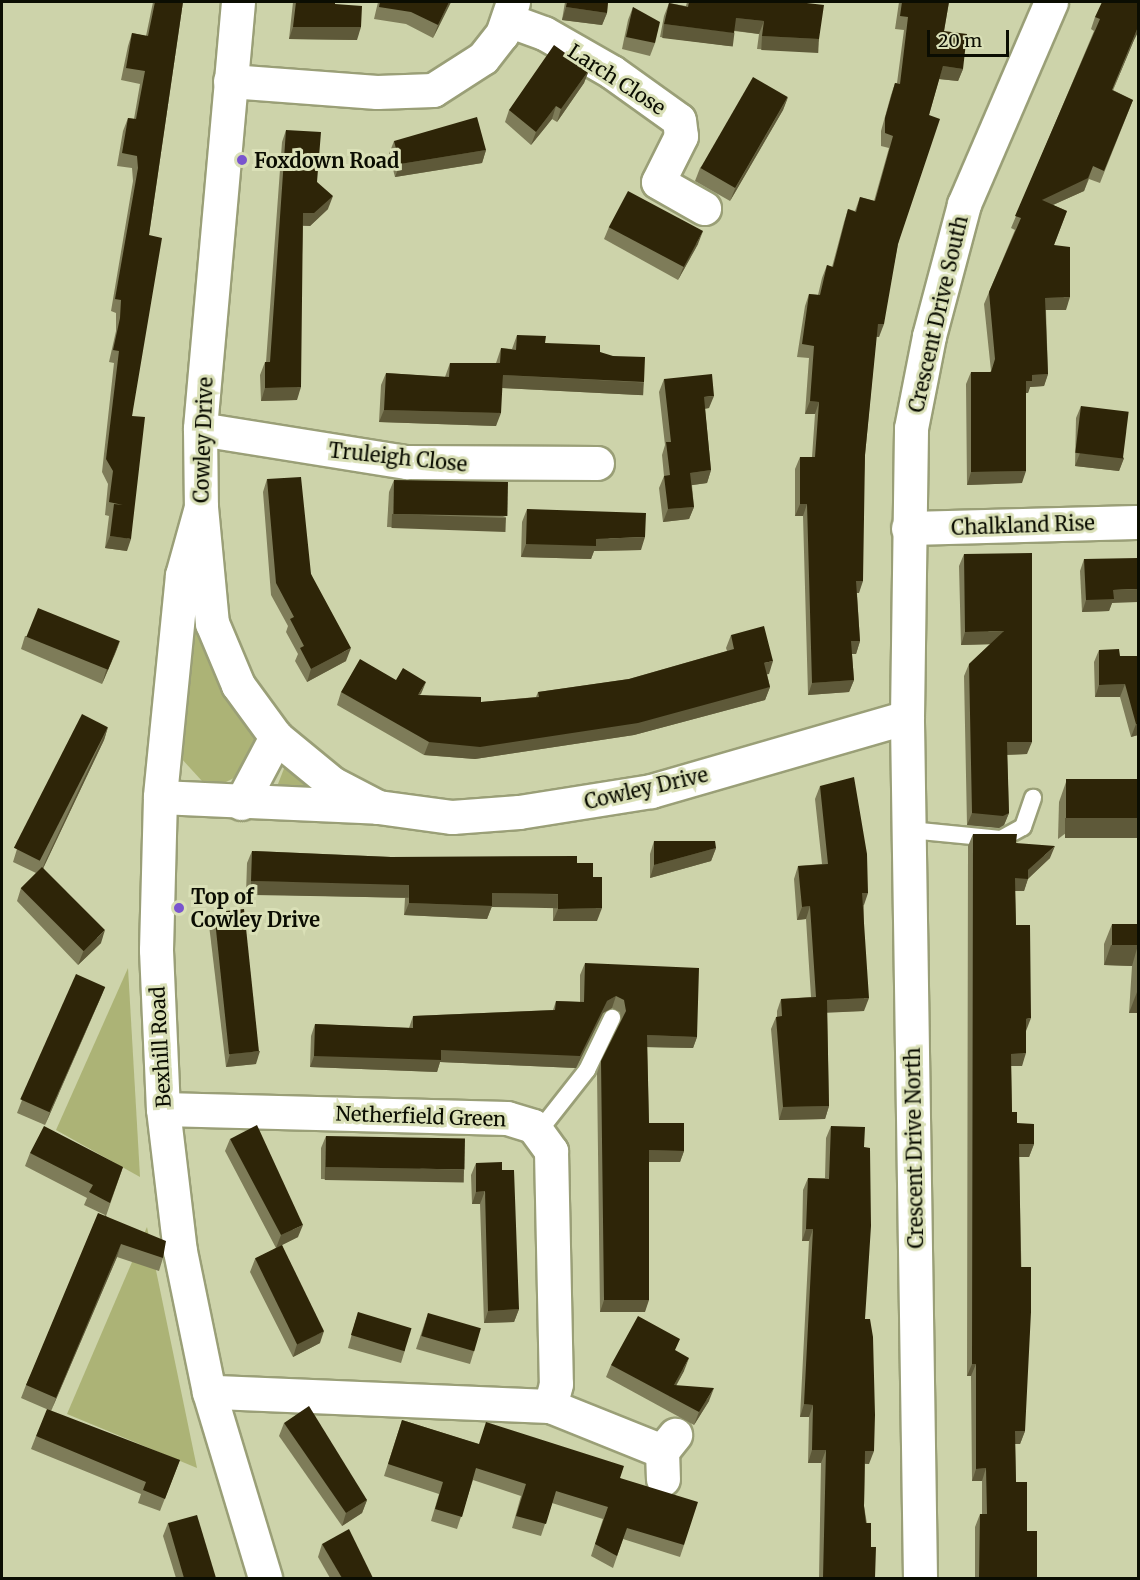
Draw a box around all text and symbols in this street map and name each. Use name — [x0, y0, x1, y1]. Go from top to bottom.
scale bar — [930, 18, 1012, 56]
text: 20 m — [938, 29, 982, 52]
street label: Larch Close — [564, 39, 670, 119]
place label: Foxdown Road — [254, 148, 399, 172]
marker: Foxdown Road — [235, 153, 249, 167]
street label: Crescent Drive South — [904, 213, 972, 415]
street label: Cowley Drive — [189, 377, 217, 503]
street label: Truleigh Close — [328, 438, 468, 476]
street label: Chalkland Rise — [951, 510, 1095, 540]
street label: Cowley Drive — [582, 762, 710, 814]
place label: Top of Cowley Drive — [191, 885, 320, 932]
marker: Top of Cowley Drive — [172, 901, 186, 915]
street label: Bexhill Road — [145, 986, 175, 1108]
street label: Crescent Drive North — [900, 1047, 928, 1249]
street label: Netherfield Green — [335, 1101, 507, 1131]

